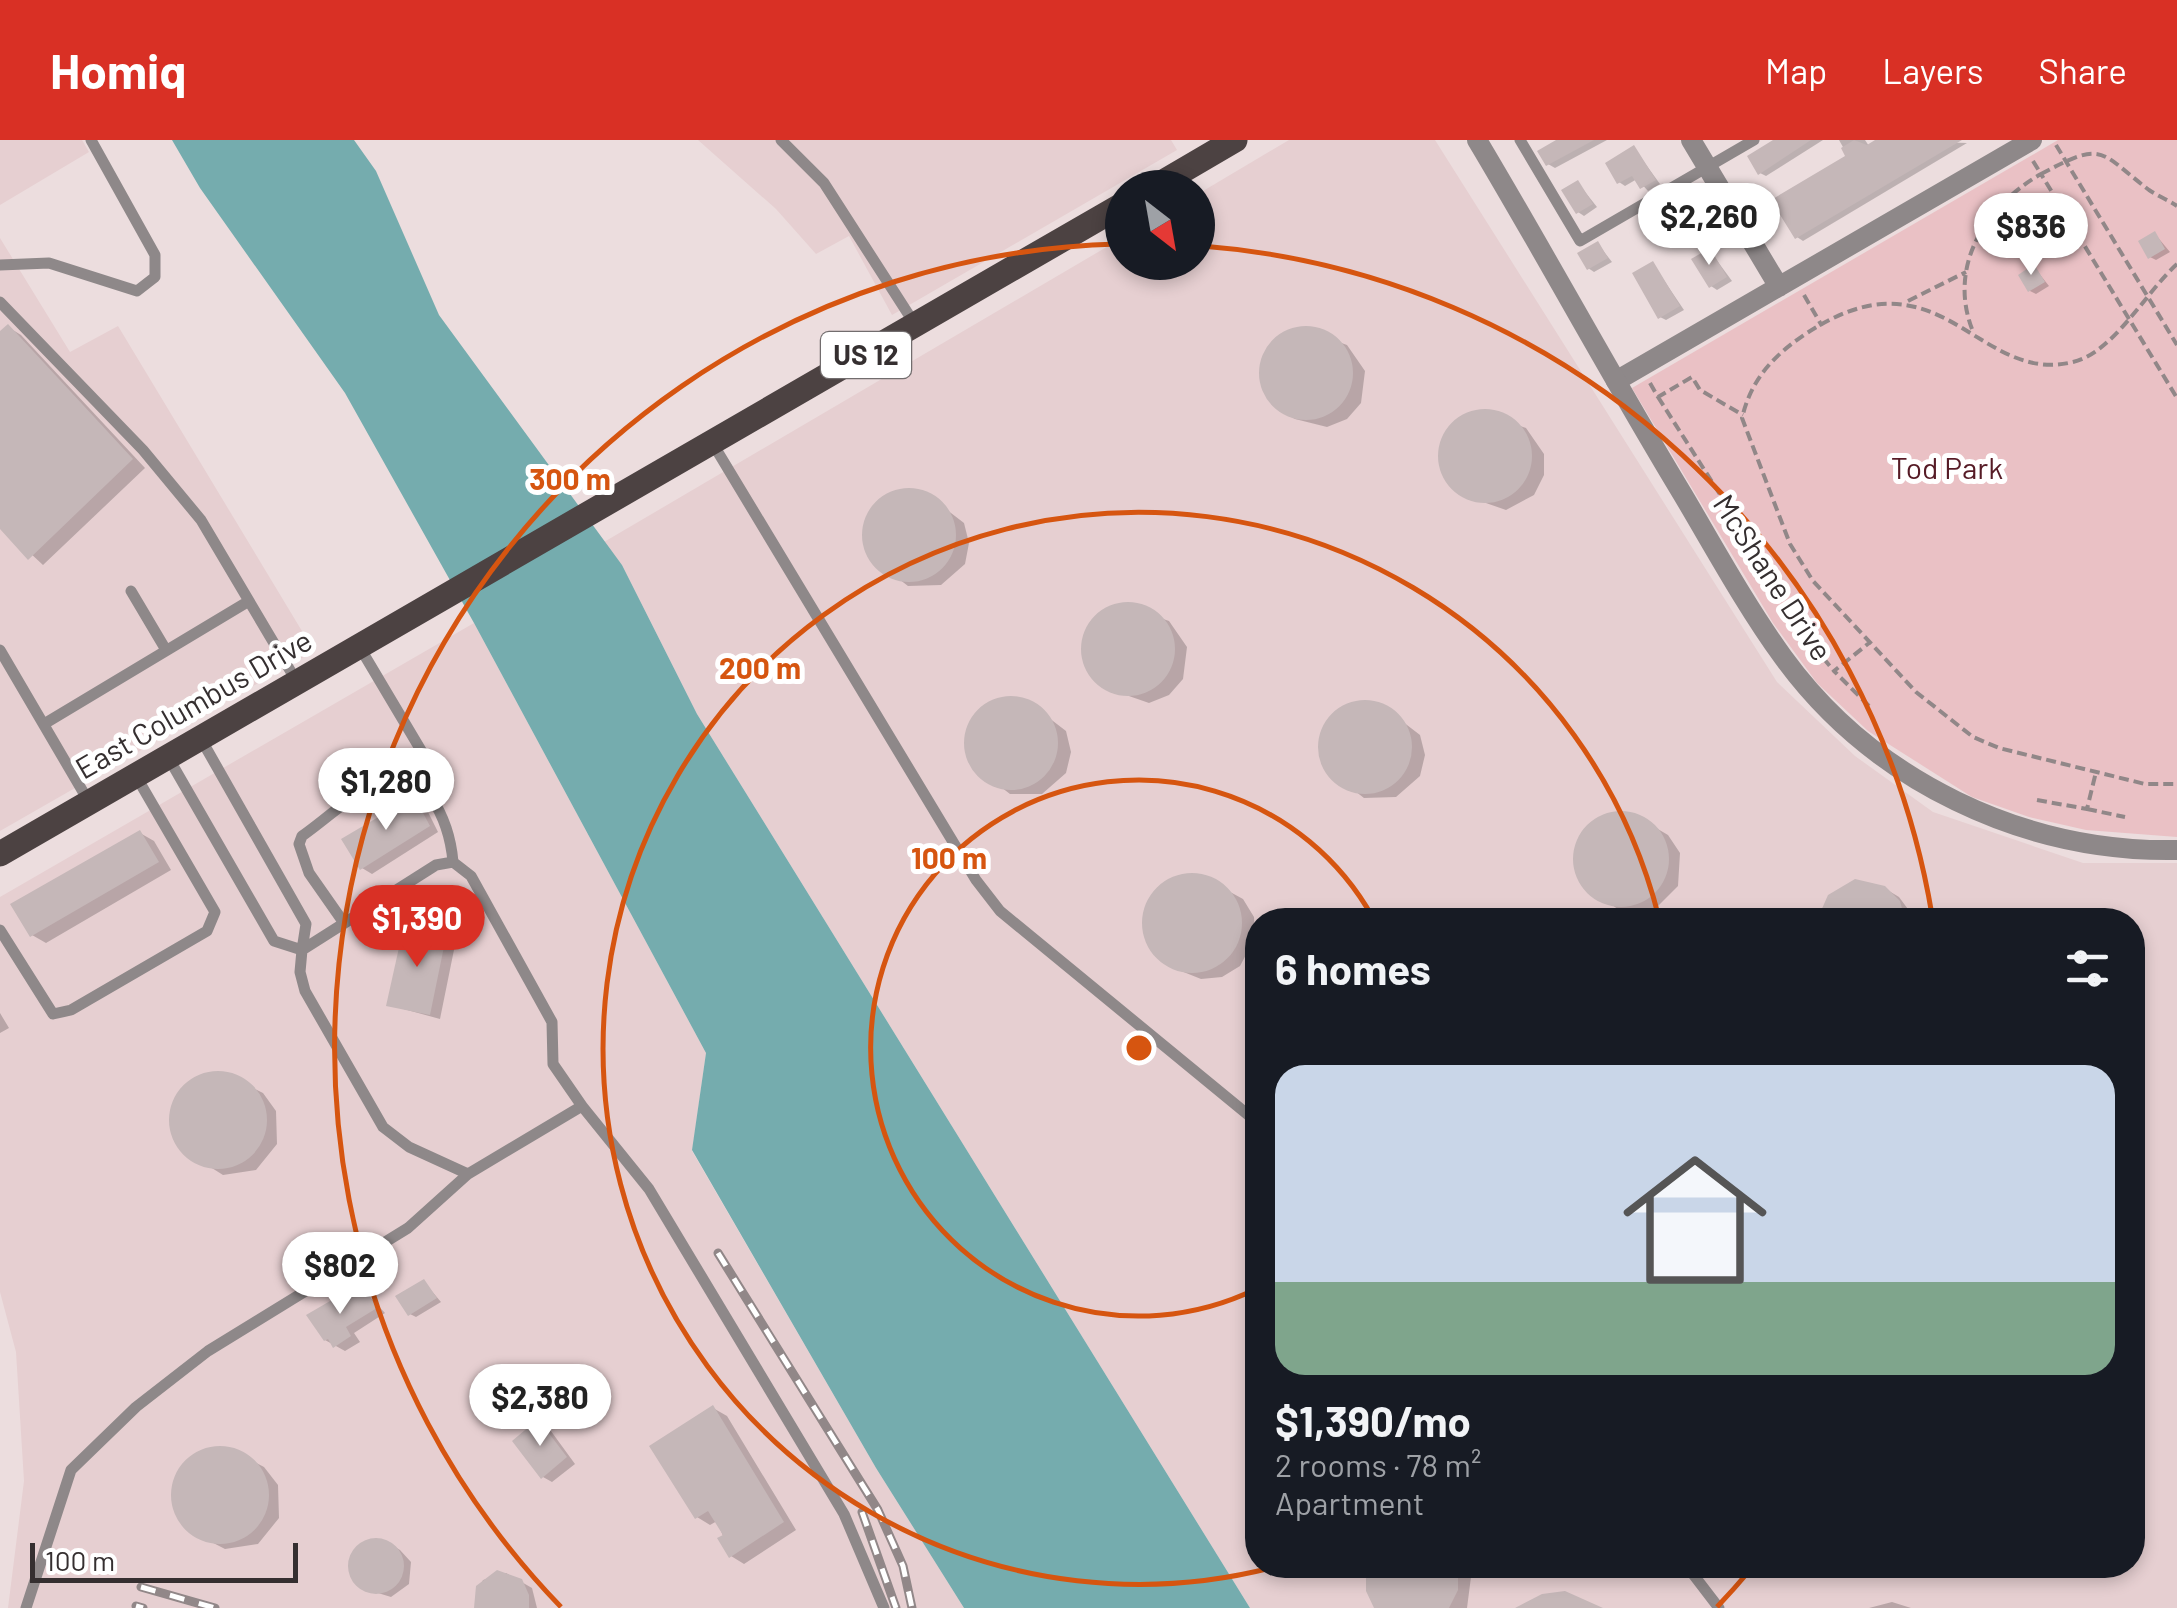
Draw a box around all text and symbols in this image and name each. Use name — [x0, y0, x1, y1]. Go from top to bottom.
text: Homiq — [50, 41, 186, 99]
text: Map — [1765, 49, 1827, 91]
text: Layers — [1882, 49, 1984, 91]
text: Share — [2039, 49, 2127, 91]
north arrow — [1105, 170, 1215, 280]
map controls — [1105, 170, 1215, 280]
pin: $2,260 — [1628, 183, 1790, 268]
pin: $836 — [1972, 193, 2090, 278]
text: $2,260 — [1660, 196, 1758, 234]
text: $836 — [1996, 206, 2066, 244]
road number: US 12 — [821, 332, 911, 378]
park label: Tod Park — [1891, 449, 2003, 485]
text: 300 m — [529, 460, 611, 496]
street label: McShane Drive — [1707, 487, 1841, 667]
street label: East Columbus Drive — [68, 621, 318, 786]
text: 200 m — [719, 649, 801, 685]
pin: $1,280 — [305, 748, 467, 833]
text: $1,280 — [340, 761, 432, 799]
text: 100 m — [911, 839, 987, 875]
pin: $1,390 — [336, 885, 498, 970]
text: $1,390 — [372, 898, 462, 936]
icon: filters — [2060, 941, 2115, 996]
text: 6 homes — [1275, 943, 1431, 993]
centre of rings — [1121, 1030, 1157, 1066]
icon: home — [1605, 1130, 1785, 1310]
pin: $802 — [281, 1232, 399, 1317]
text: $802 — [304, 1245, 376, 1283]
pin: $2,380 — [459, 1364, 621, 1449]
text: $2,380 — [491, 1377, 589, 1415]
text: $1,390/mo — [1275, 1395, 1471, 1445]
text: 2 rooms · 78 m² — [1275, 1445, 1481, 1483]
text: Apartment — [1275, 1483, 1424, 1521]
scale bar — [30, 1538, 298, 1582]
text: 100 m — [45, 1543, 115, 1577]

